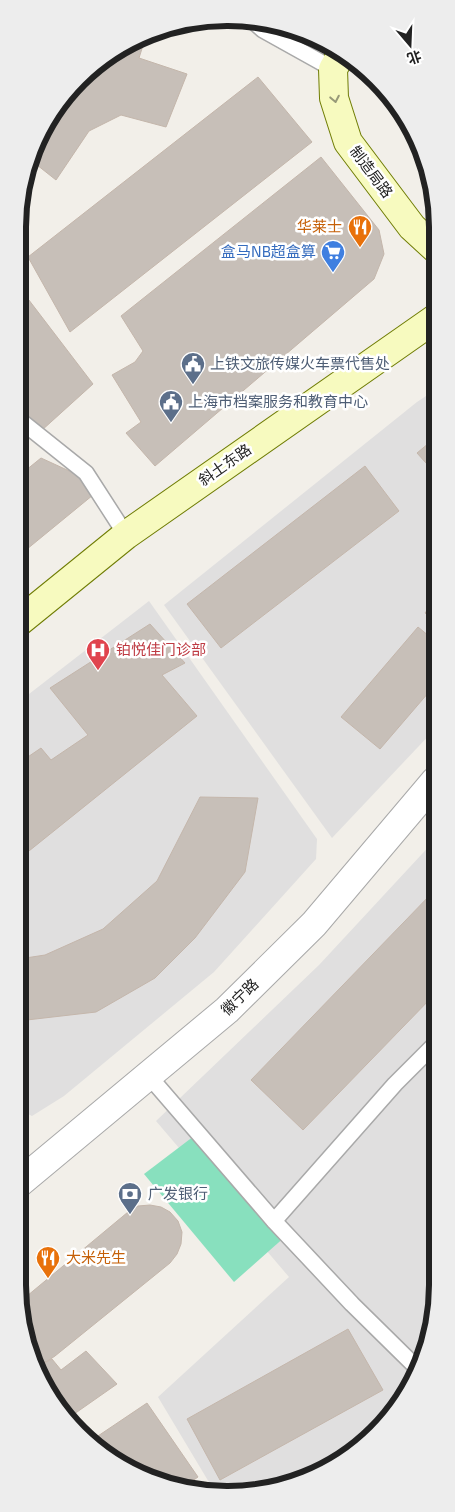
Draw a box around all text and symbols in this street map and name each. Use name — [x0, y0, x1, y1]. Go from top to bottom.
north arrow — [385, 20, 435, 70]
text: 北 — [405, 47, 424, 68]
one-way arrow — [330, 95, 340, 104]
street label: 制造局路 — [347, 142, 397, 201]
restaurant icon: 华莱士 — [347, 214, 373, 248]
place label: 华莱士 — [297, 217, 342, 235]
supermarket icon: 盒马NB超盒算 — [320, 239, 346, 273]
place label: 盒马NB超盒算 — [221, 242, 316, 260]
public building icon: 上铁文旅传媒火车票代售处 — [180, 351, 206, 385]
place label: 上铁文旅传媒火车票代售处 — [210, 354, 390, 372]
public building icon: 上海市档案服务和教育中心 — [158, 389, 184, 423]
place label: 上海市档案服务和教育中心 — [188, 392, 368, 410]
street label: 斜土东路 — [195, 440, 254, 489]
hospital icon: 铂悦佳门诊部 — [85, 637, 111, 671]
place label: 铂悦佳门诊部 — [116, 640, 206, 658]
street label: 徽宁路 — [217, 974, 262, 1018]
bank icon: 广发银行 — [117, 1181, 143, 1215]
place label: 广发银行 — [148, 1184, 208, 1202]
restaurant icon: 大米先生 — [35, 1245, 61, 1279]
place label: 大米先生 — [66, 1248, 126, 1266]

